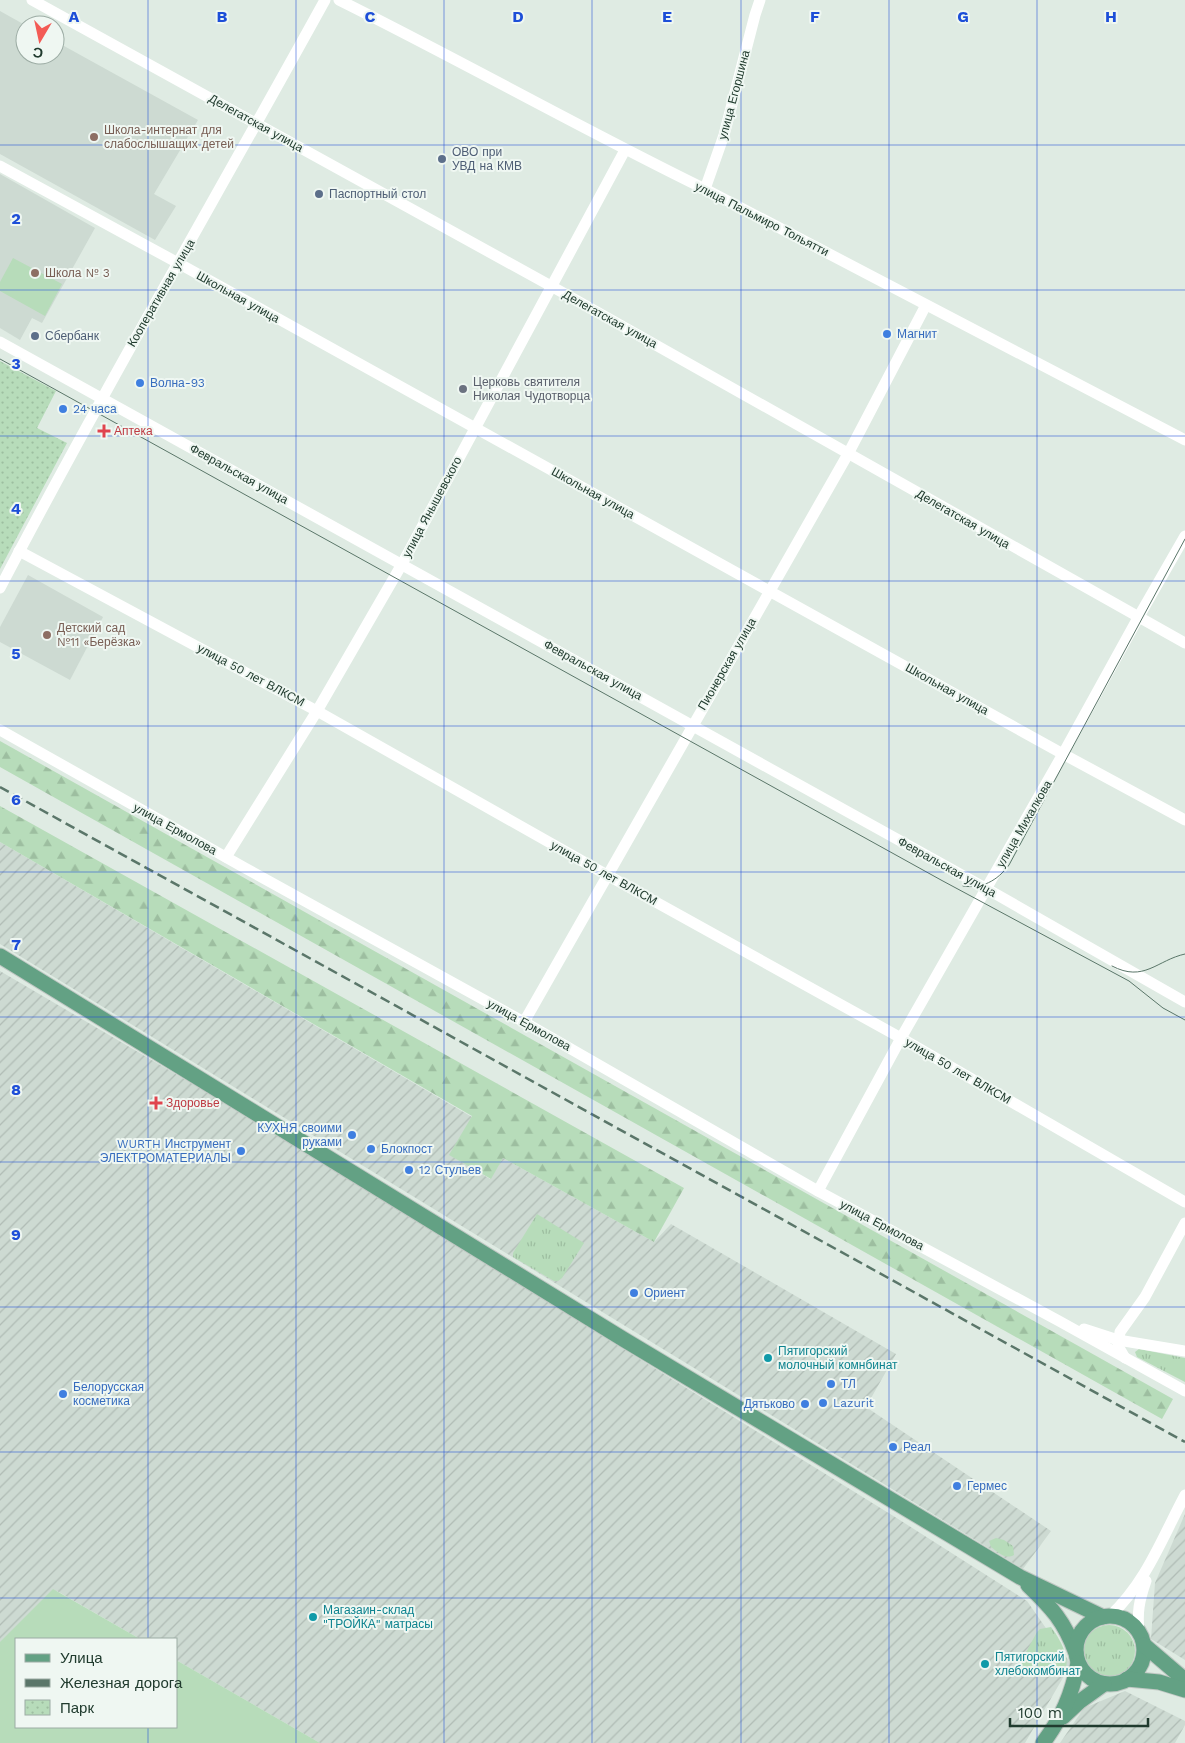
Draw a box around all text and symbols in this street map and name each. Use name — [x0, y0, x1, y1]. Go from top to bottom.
text: A — [69, 7, 80, 26]
text: B — [217, 7, 228, 26]
text: C — [365, 7, 376, 26]
text: D — [512, 7, 524, 26]
text: E — [662, 7, 672, 26]
text: F — [810, 7, 820, 26]
text: G — [957, 7, 969, 26]
text: H — [1105, 7, 1117, 26]
north arrow — [15, 15, 65, 65]
text: С — [32, 44, 44, 62]
street label: улица Егоршина — [715, 48, 753, 141]
street label: Делегатская улица — [206, 91, 306, 155]
place label: Школа-интернат для слабослышащих детей — [104, 123, 234, 151]
marker: Школа-интернат для слабослышащих детей — [88, 131, 100, 143]
place label: ОВО при УВД на КМВ — [452, 145, 522, 173]
marker: ОВО при УВД на КМВ — [436, 153, 448, 165]
street label: улица Пальмиро Тольятти — [693, 179, 831, 259]
place label: Паспортный стол — [329, 187, 426, 201]
marker: Паспортный стол — [313, 188, 325, 200]
text: 2 — [11, 209, 21, 228]
street label: Кооперативная улица — [124, 236, 198, 349]
place label: Школа № 3 — [45, 266, 110, 280]
marker: Школа № 3 — [29, 267, 41, 279]
street label: Школьная улица — [194, 268, 282, 326]
street label: Делегатская улица — [560, 287, 660, 351]
place label: Магнит — [897, 327, 938, 341]
marker: Магнит — [881, 328, 893, 340]
place label: Сбербанк — [45, 329, 100, 343]
marker: Сбербанк — [29, 330, 41, 342]
text: 3 — [11, 354, 21, 373]
place label: Церковь святителя Николая Чудотворца — [473, 375, 590, 403]
place label: Волна-93 — [150, 376, 205, 390]
marker: Волна-93 — [134, 377, 146, 389]
marker: Церковь святителя Николая Чудотворца — [457, 383, 469, 395]
place label: 24 часа — [73, 402, 117, 416]
marker: 24 часа — [57, 403, 69, 415]
place label: Аптека — [114, 424, 153, 438]
marker: Аптека — [98, 425, 110, 437]
street label: Февральская улица — [187, 441, 291, 507]
street label: улица Янышевского — [399, 454, 465, 560]
street label: Школьная улица — [549, 464, 637, 522]
street label: Делегатская улица — [914, 487, 1013, 552]
text: 4 — [11, 499, 21, 518]
street label: Пионерская улица — [695, 615, 759, 712]
place label: Детский сад №11 «Берёзка» — [57, 621, 141, 649]
marker: Детский сад №11 «Берёзка» — [41, 629, 53, 641]
street label: Февральская улица — [541, 637, 645, 703]
street label: улица 50 лет ВЛКСМ — [195, 641, 307, 709]
text: 5 — [11, 644, 21, 663]
street label: Школьная улица — [903, 660, 991, 718]
street label: улица Михалкова — [993, 778, 1055, 870]
text: 6 — [11, 790, 21, 809]
street label: улица Ермолова — [131, 800, 219, 858]
street label: Февральская улица — [895, 834, 999, 900]
street label: улица 50 лет ВЛКСМ — [548, 838, 660, 908]
text: 7 — [11, 935, 21, 954]
street label: улица Ермолова — [485, 996, 573, 1054]
street label: улица 50 лет ВЛКСМ — [903, 1035, 1013, 1107]
text: 8 — [11, 1080, 21, 1099]
place label: Здоровье — [166, 1096, 220, 1110]
marker: Здоровье — [150, 1097, 162, 1109]
place label: КУХНЯ своими руками — [257, 1121, 342, 1149]
marker: КУХНЯ своими руками — [346, 1129, 358, 1141]
place label: WURTH Инструмент ЭЛЕКТРОМАТЕРИАЛЫ — [100, 1137, 231, 1165]
place label: Блокпост — [381, 1142, 433, 1156]
marker: Блокпост — [365, 1143, 377, 1155]
marker: WURTH Инструмент ЭЛЕКТРОМАТЕРИАЛЫ — [235, 1145, 247, 1157]
place label: 12 Стульев — [419, 1163, 481, 1177]
marker: 12 Стульев — [403, 1164, 415, 1176]
street label: улица Ермолова — [838, 1197, 927, 1253]
text: 9 — [11, 1225, 21, 1244]
place label: Ориент — [644, 1286, 686, 1300]
marker: Ориент — [628, 1287, 640, 1299]
place label: Пятигорский молочный комнбинат — [778, 1344, 898, 1372]
marker: Пятигорский молочный комнбинат — [762, 1352, 774, 1364]
place label: ТЛ — [841, 1377, 856, 1391]
marker: ТЛ — [825, 1378, 837, 1390]
place label: Белорусская косметика — [73, 1380, 144, 1408]
marker: Белорусская косметика — [57, 1388, 69, 1400]
place label: Lazurit — [833, 1396, 874, 1410]
place label: Дятьково — [744, 1397, 795, 1411]
marker: Lazurit — [817, 1397, 829, 1409]
marker: Дятьково — [799, 1398, 811, 1410]
place label: Реал — [903, 1440, 931, 1454]
marker: Реал — [887, 1441, 899, 1453]
place label: Гермес — [967, 1479, 1007, 1493]
marker: Гермес — [951, 1480, 963, 1492]
place label: Магазаин-склад "ТРОЙКА" матрасы — [323, 1603, 433, 1631]
marker: Магазаин-склад "ТРОЙКА" матрасы — [307, 1611, 319, 1623]
legend — [15, 1638, 178, 1728]
text: Улица — [60, 1649, 103, 1667]
place label: Пятигорский хлебокомбинат — [995, 1650, 1081, 1678]
marker: Пятигорский хлебокомбинат — [979, 1658, 991, 1670]
text: Железная дорога — [60, 1674, 183, 1692]
scale bar — [1010, 1696, 1148, 1728]
text: Парк — [60, 1699, 94, 1717]
text: 100 m — [1018, 1704, 1062, 1722]

